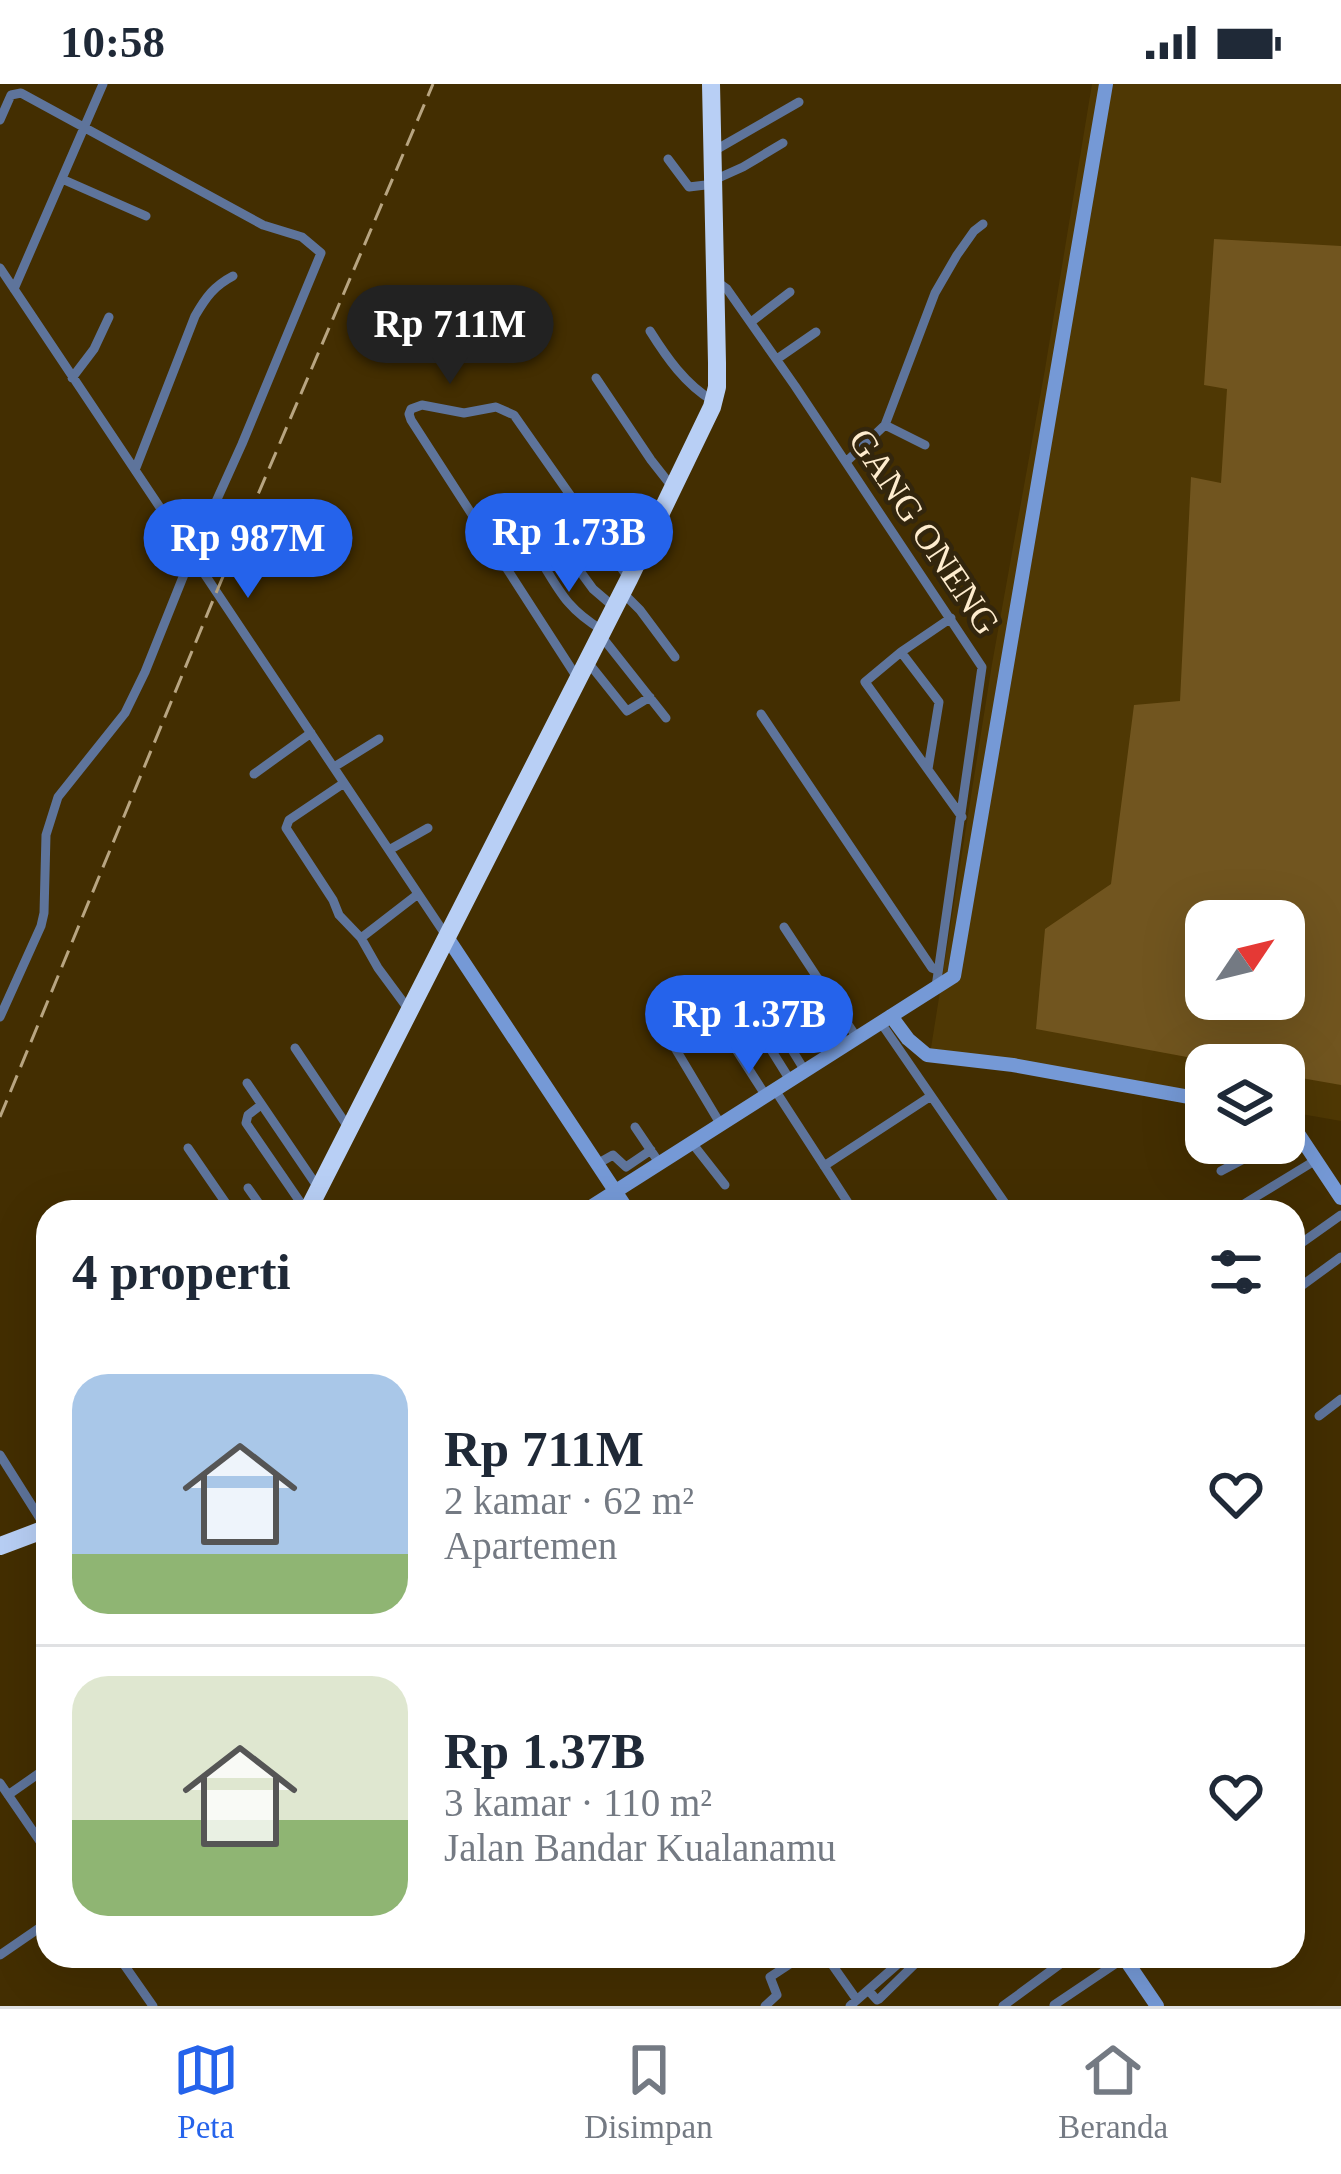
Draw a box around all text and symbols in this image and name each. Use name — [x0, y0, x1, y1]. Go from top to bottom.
text: 10:58 — [60, 17, 165, 67]
pin: Rp 711M — [339, 285, 561, 387]
text: Rp 711M — [374, 302, 526, 345]
street label: GANG ONENG — [841, 421, 1008, 642]
pin: Rp 1.73B — [445, 493, 693, 595]
pin: Rp 987M — [137, 499, 359, 601]
text: Rp 1.73B — [492, 510, 646, 553]
text: Rp 987M — [171, 516, 325, 559]
north arrow — [1185, 900, 1305, 1020]
map controls — [1185, 900, 1305, 1164]
pin: Rp 1.37B — [625, 975, 873, 1077]
text: Rp 1.37B — [672, 992, 826, 1035]
button: layers — [1185, 1044, 1305, 1164]
icon: filters — [1203, 1239, 1269, 1305]
text: 4 properti — [72, 1244, 291, 1300]
text: Rp 711M — [444, 1421, 644, 1477]
icon: home — [168, 1422, 312, 1566]
icon: heart — [1203, 1461, 1269, 1527]
text: 2 kamar · 62 m² — [444, 1479, 694, 1522]
text: Apartemen — [444, 1524, 617, 1567]
text: Rp 1.37B — [444, 1723, 645, 1779]
icon: home — [168, 1724, 312, 1868]
icon: heart — [1203, 1763, 1269, 1829]
text: 3 kamar · 110 m² — [444, 1781, 712, 1824]
text: Jalan Bandar Kualanamu — [444, 1826, 836, 1869]
tab: Peta — [173, 2037, 239, 2146]
tab: Disimpan — [584, 2037, 713, 2146]
tab: Beranda — [1058, 2037, 1168, 2146]

